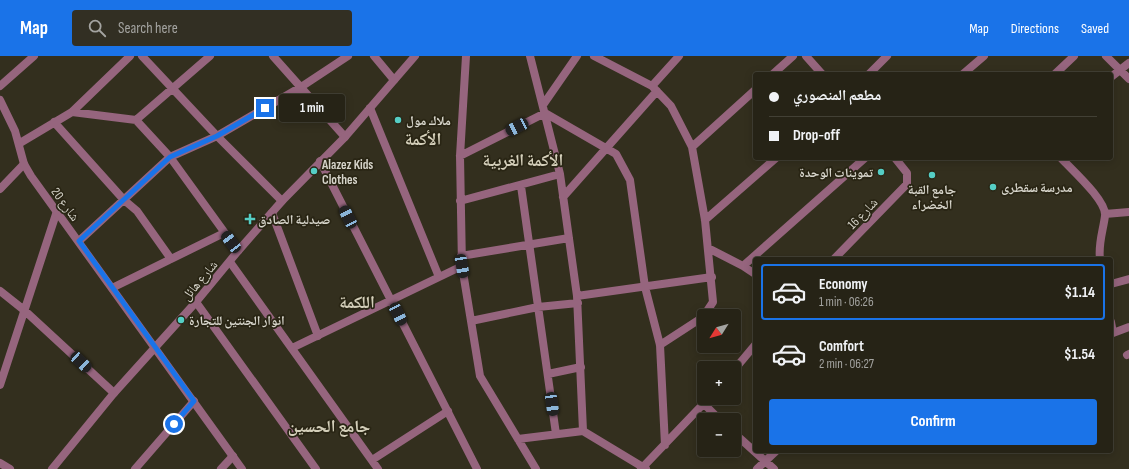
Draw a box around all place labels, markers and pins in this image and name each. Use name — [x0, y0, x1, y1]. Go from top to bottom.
place label: ملاك مول — [406, 113, 451, 129]
marker: ملاك مول — [393, 115, 403, 125]
place label: Alazez Kids Clothes — [321, 157, 373, 188]
place label: تموينات الوحدة — [799, 165, 874, 181]
marker: Alazez Kids Clothes — [309, 166, 319, 176]
marker: تموينات الوحدة — [876, 167, 886, 177]
marker: جامع القبة الخضراء — [927, 170, 937, 180]
place label: مدرسة سقطرى — [1001, 180, 1073, 196]
place label: جامع القبة الخضراء — [908, 182, 956, 213]
marker: مدرسة سقطرى — [988, 182, 998, 192]
place label: صيدلية الصادق — [258, 212, 330, 228]
marker: صيدلية الصادق — [245, 214, 255, 224]
place label: انوار الجنتين للتجارة — [189, 313, 285, 329]
marker: انوار الجنتين للتجارة — [176, 315, 186, 325]

